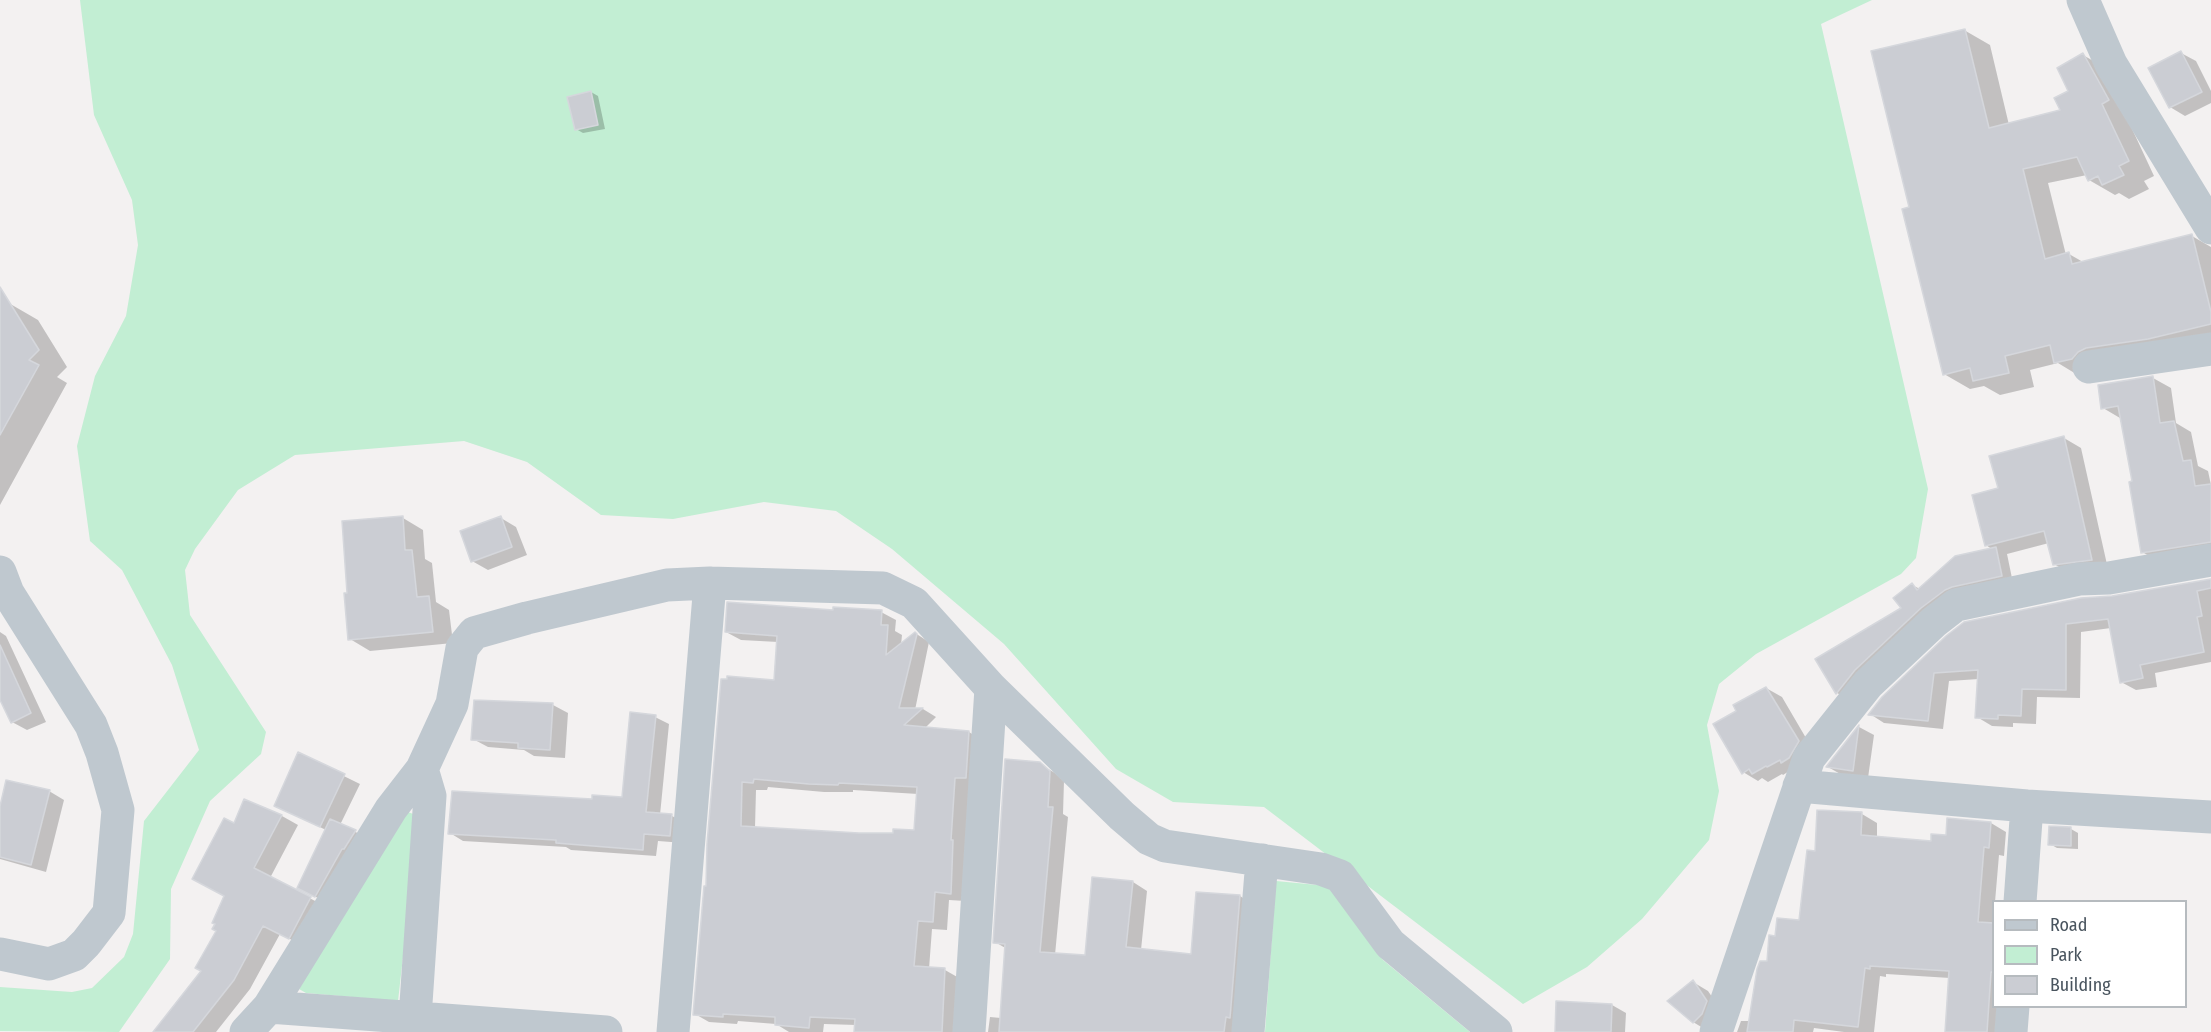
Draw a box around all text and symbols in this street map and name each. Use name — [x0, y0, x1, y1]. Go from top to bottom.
legend — [1992, 900, 2187, 1008]
text: Road — [2050, 914, 2087, 936]
text: Park — [2050, 944, 2082, 966]
text: Building — [2050, 974, 2111, 996]

